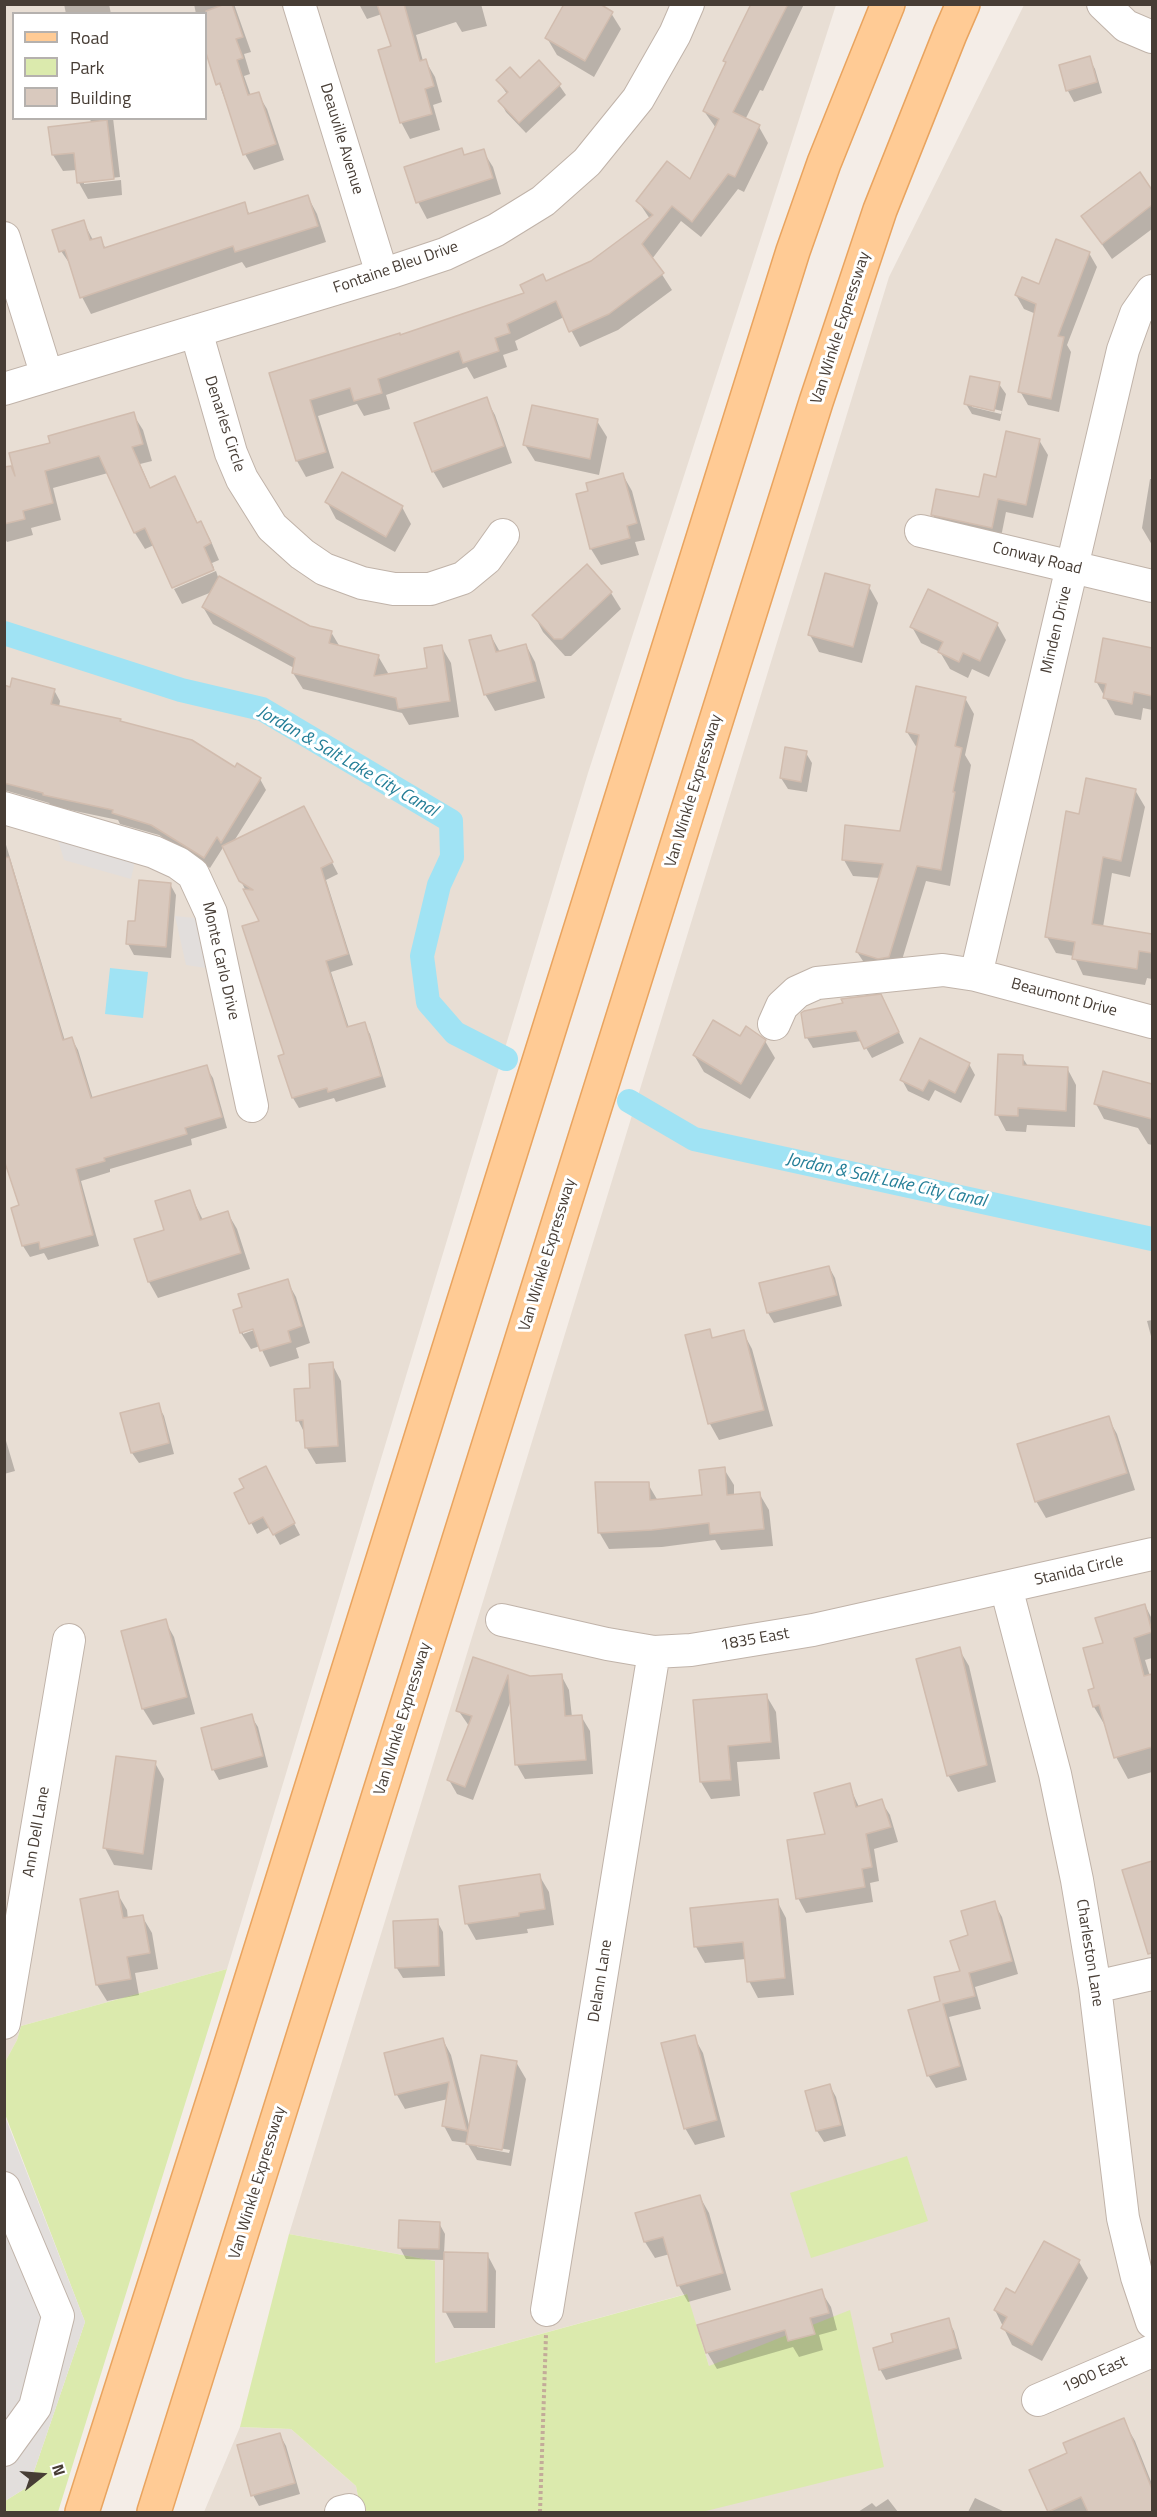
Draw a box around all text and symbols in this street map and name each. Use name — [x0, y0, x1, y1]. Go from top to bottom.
legend — [12, 12, 207, 120]
text: Road — [70, 24, 109, 51]
text: Park — [70, 54, 104, 81]
street label: Deauville Avenue — [315, 81, 367, 197]
text: Building — [70, 84, 131, 111]
street label: Fontaine Bleu Drive — [331, 238, 461, 298]
street label: Van Winkle Expressway — [807, 250, 875, 406]
street label: Denarles Circle — [199, 374, 249, 474]
street label: Conway Road — [990, 539, 1084, 579]
street label: Minden Drive — [1038, 584, 1076, 676]
water label: Jordan & Salt Lake City Canal — [253, 702, 441, 822]
street label: Van Winkle Expressway — [662, 712, 726, 870]
street label: Monte Carlo Drive — [197, 900, 243, 1022]
street label: Beaumont Drive — [1009, 975, 1119, 1021]
water label: Jordan & Salt Lake City Canal — [784, 1149, 988, 1213]
street label: Van Winkle Expressway — [516, 1176, 580, 1334]
street label: Stanida Circle — [1033, 1551, 1125, 1591]
street label: 1835 East — [719, 1625, 791, 1655]
street label: Van Winkle Expressway — [371, 1640, 435, 1798]
street label: Ann Dell Lane — [20, 1785, 54, 1879]
street label: Charleston Lane — [1071, 1898, 1107, 2008]
street label: Delann Lane — [585, 1938, 617, 2024]
street label: Van Winkle Expressway — [226, 2104, 290, 2262]
street label: 1900 East — [1059, 2352, 1131, 2398]
north arrow — [12, 2445, 72, 2505]
text: N — [46, 2461, 72, 2479]

